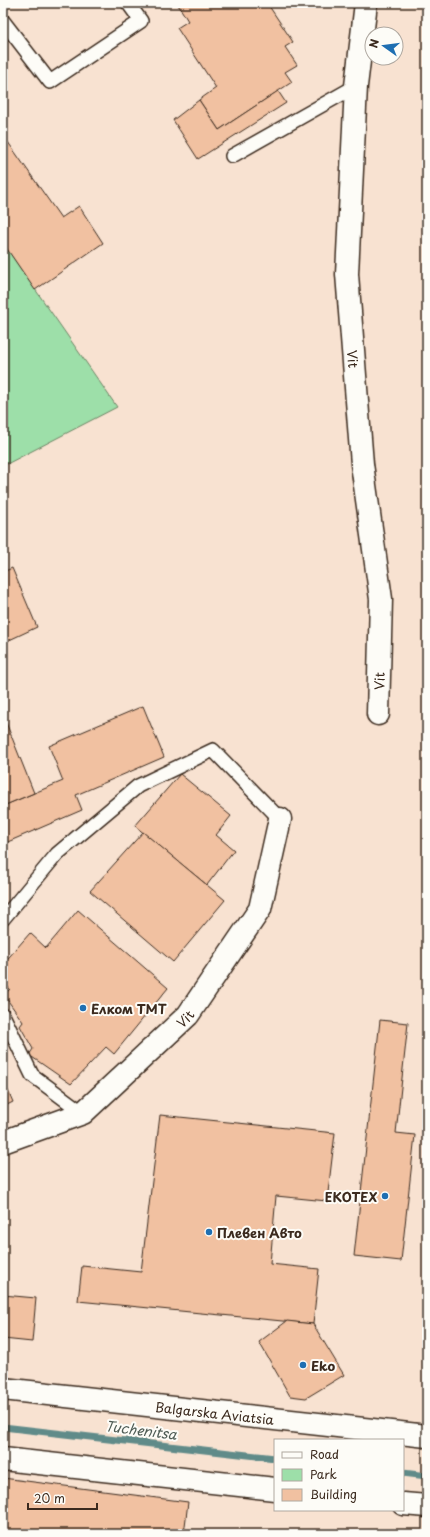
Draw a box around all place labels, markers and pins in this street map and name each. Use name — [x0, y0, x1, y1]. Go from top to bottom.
place label: Елком ТМТ — [91, 999, 167, 1018]
marker: Елком ТМТ — [78, 1003, 88, 1013]
place label: EKOTEX — [325, 1187, 377, 1206]
marker: EKOTEX — [380, 1191, 390, 1201]
place label: Плевен Авто — [217, 1223, 302, 1242]
marker: Плевен Авто — [204, 1227, 214, 1237]
place label: Eko — [311, 1356, 336, 1375]
marker: Eko — [298, 1360, 308, 1370]

